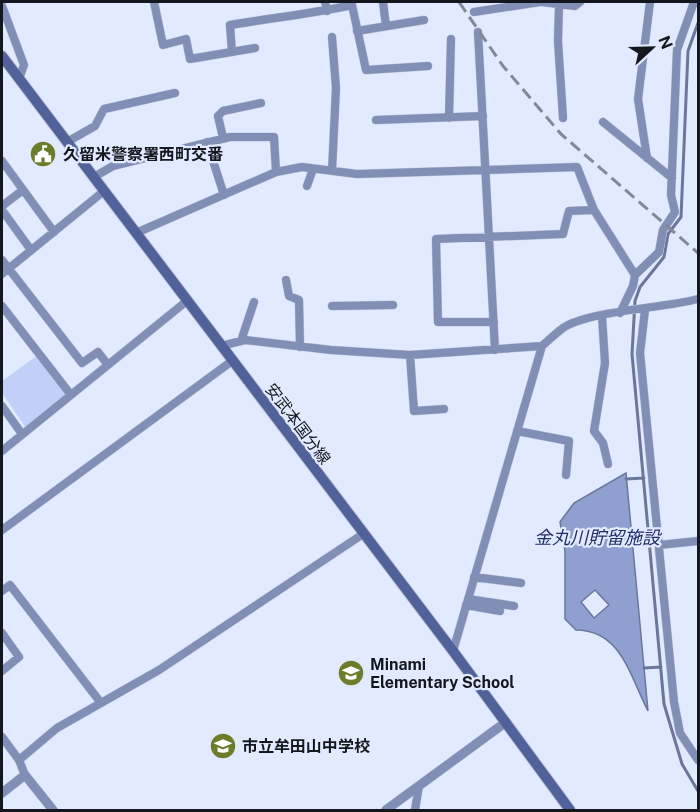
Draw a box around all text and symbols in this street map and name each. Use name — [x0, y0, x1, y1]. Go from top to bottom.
north arrow — [622, 18, 682, 78]
text: N — [654, 33, 677, 52]
public building icon: 久留米警察署西町交番 — [28, 139, 58, 169]
place label: 久留米警察署西町交番 — [63, 145, 223, 164]
street label: 安武本国分線 — [262, 380, 334, 468]
water label: 金丸川貯留施設 — [534, 527, 663, 548]
place label: Minami Elementary School — [370, 655, 515, 692]
school or university icon: Minami Elementary School — [336, 658, 366, 688]
school or university icon: 市立牟田山中学校 — [208, 731, 238, 761]
place label: 市立牟田山中学校 — [242, 737, 370, 756]

